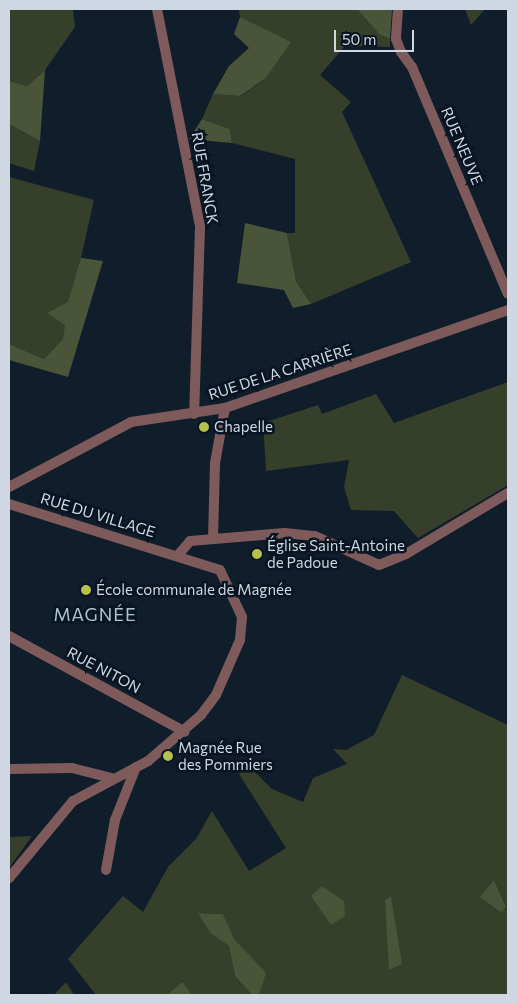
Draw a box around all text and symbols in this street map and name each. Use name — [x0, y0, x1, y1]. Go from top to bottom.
scale bar — [337, 20, 417, 52]
text: 50 m — [342, 30, 376, 48]
street label: RUE NEUVE — [438, 104, 486, 188]
street label: RUE FRANCK — [188, 131, 222, 225]
street label: RUE DE LA CARRIÈRE — [206, 340, 354, 404]
place label: Chapelle — [214, 418, 273, 436]
marker: Chapelle — [198, 421, 210, 433]
street label: RUE DU VILLAGE — [39, 489, 157, 541]
place label: Église Saint-Antoine de Padoue — [267, 536, 405, 571]
marker: Église Saint-Antoine de Padoue — [251, 548, 263, 560]
place label: École communale de Magnée — [96, 581, 292, 599]
marker: École communale de Magnée — [80, 584, 92, 596]
district label: MAGNÉE — [53, 603, 137, 625]
street label: RUE NITON — [64, 643, 144, 697]
place label: Magnée Rue des Pommiers — [178, 738, 273, 773]
marker: Magnée Rue des Pommiers — [162, 750, 174, 762]

